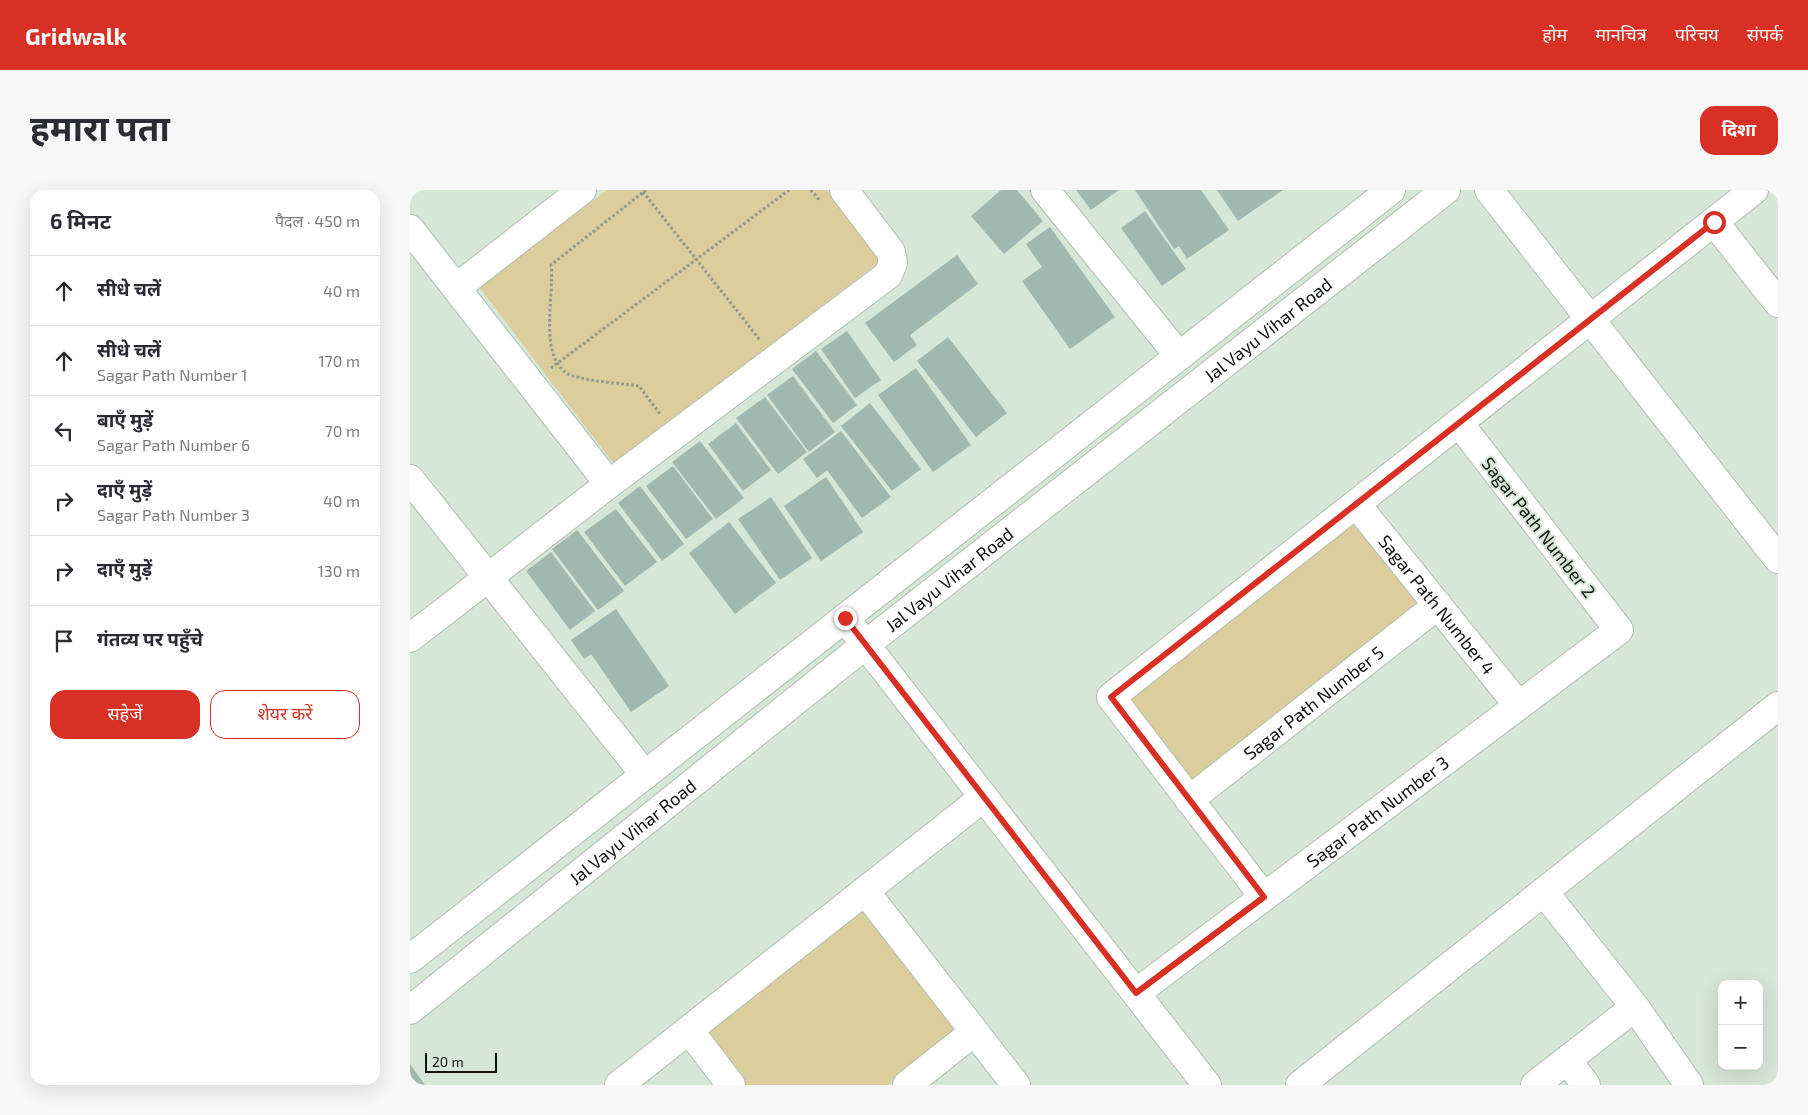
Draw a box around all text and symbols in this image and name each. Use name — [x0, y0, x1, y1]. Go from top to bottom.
text: Gridwalk — [25, 21, 127, 50]
text: होम — [1542, 23, 1567, 45]
text: मानचित्र — [1595, 23, 1647, 45]
text: परिचय — [1675, 23, 1719, 45]
text: संपर्क — [1747, 23, 1783, 45]
text: हमारा पता — [30, 106, 170, 148]
button: दिशा — [1700, 106, 1778, 155]
text: 6 मिनट — [50, 208, 111, 233]
text: पैदल · 450 m — [275, 211, 360, 230]
route start — [1703, 211, 1726, 234]
street label: Jal Vayu Vihar Road — [1199, 273, 1336, 386]
icon: ahead — [50, 277, 78, 305]
text: सीधे चलें — [97, 277, 161, 300]
text: 40 m — [323, 281, 360, 300]
text: सीधे चलें — [97, 338, 161, 361]
icon: ahead — [50, 347, 78, 375]
text: 170 m — [318, 351, 360, 370]
text: Sagar Path Number 1 — [97, 365, 247, 384]
text: बाएँ मुड़ें — [97, 408, 153, 431]
icon: left — [50, 417, 78, 445]
text: 70 m — [325, 421, 360, 440]
text: Sagar Path Number 6 — [97, 435, 250, 454]
street label: Sagar Path Number 2 — [1477, 452, 1601, 602]
text: दाएँ मुड़ें — [97, 478, 152, 501]
icon: right — [50, 487, 78, 515]
text: 40 m — [323, 491, 360, 510]
text: Sagar Path Number 3 — [97, 505, 250, 524]
street label: Jal Vayu Vihar Road — [881, 522, 1017, 636]
street label: Sagar Path Number 4 — [1374, 530, 1500, 679]
icon: right — [50, 557, 78, 585]
text: दाएँ मुड़ें — [97, 557, 152, 580]
text: 130 m — [318, 561, 360, 580]
route end — [834, 607, 857, 630]
icon: arrive — [50, 627, 78, 655]
text: गंतव्य पर पहुँचे — [97, 627, 203, 650]
street label: Sagar Path Number 5 — [1239, 641, 1388, 764]
button: सहेजें — [50, 690, 200, 739]
button: शेयर करें — [210, 690, 360, 739]
street label: Sagar Path Number 3 — [1302, 751, 1453, 872]
street label: Jal Vayu Vihar Road — [564, 774, 700, 889]
map controls — [1718, 980, 1763, 1070]
button: + — [1718, 980, 1763, 1025]
button: − — [1718, 1025, 1763, 1070]
scale bar — [425, 1050, 498, 1073]
text: 20 m — [432, 1053, 464, 1070]

